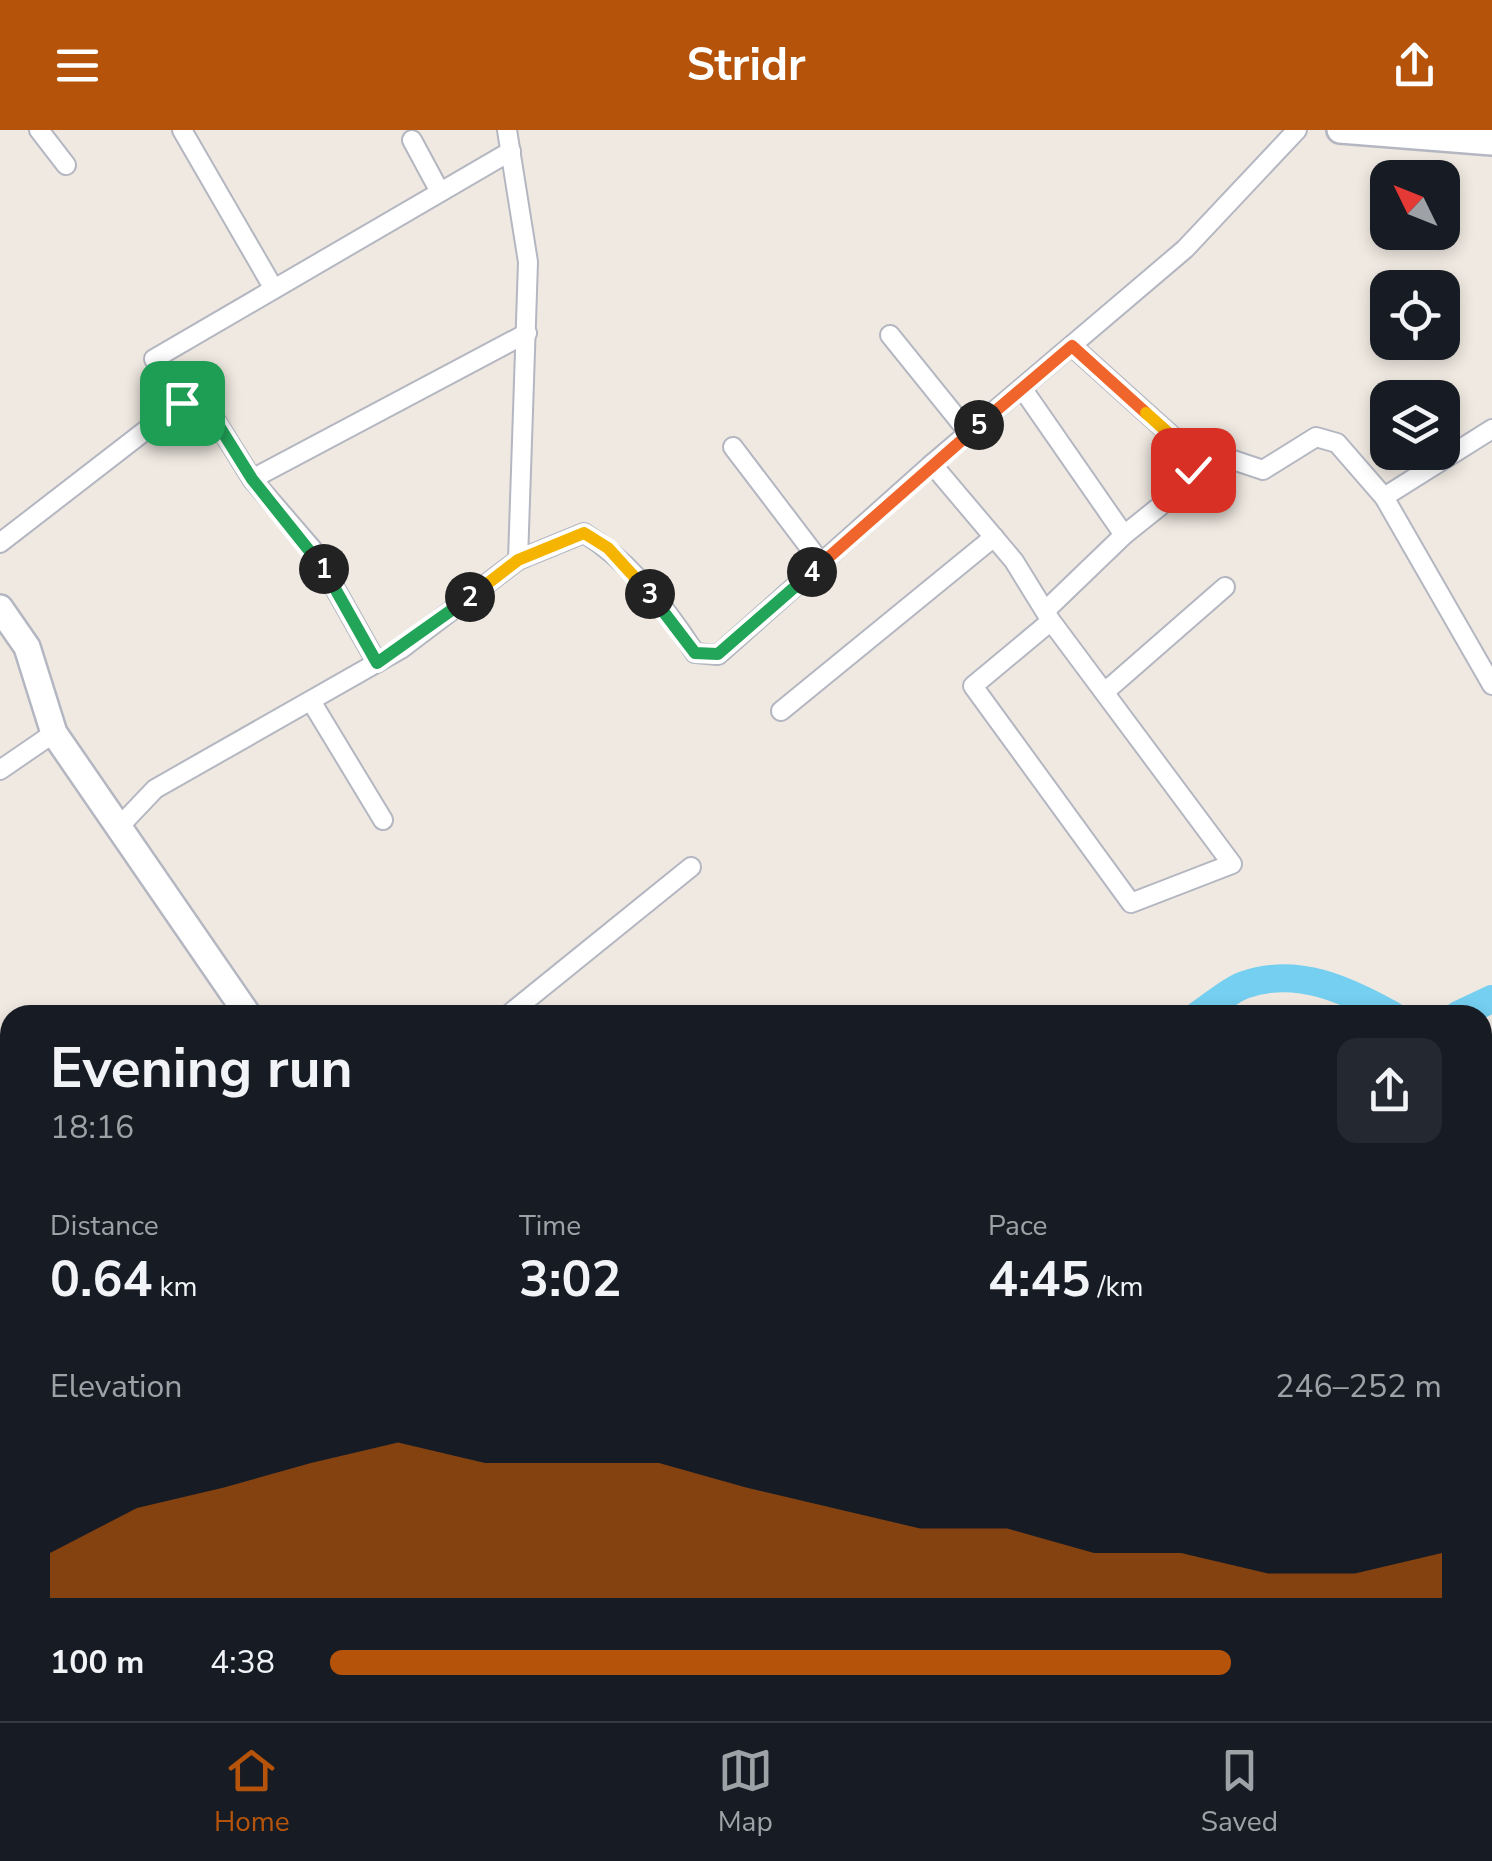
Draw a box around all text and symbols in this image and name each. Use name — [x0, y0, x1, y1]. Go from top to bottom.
text: Stridr — [686, 35, 806, 96]
icon: menu — [50, 38, 105, 93]
icon: share — [1387, 38, 1442, 93]
north arrow — [1370, 160, 1460, 250]
map controls — [1370, 160, 1460, 470]
button: locate — [1370, 270, 1460, 360]
pin — [140, 361, 225, 446]
icon: arrive — [155, 376, 210, 431]
button: layers — [1370, 380, 1460, 470]
pin: 5 — [954, 400, 1004, 450]
text: 5 — [971, 406, 987, 444]
pin — [1151, 428, 1236, 513]
icon: check — [1166, 443, 1221, 498]
pin: 1 — [299, 544, 349, 594]
pin: 4 — [787, 547, 837, 597]
text: 1 — [316, 550, 332, 588]
text: 4 — [804, 553, 820, 591]
pin: 3 — [625, 569, 675, 619]
pin: 2 — [445, 572, 495, 622]
text: 3 — [642, 575, 658, 613]
text: 2 — [462, 578, 478, 616]
text: Evening run — [50, 1031, 353, 1106]
button: share — [1337, 1038, 1442, 1143]
text: 18:16 — [50, 1106, 134, 1149]
text: Distance — [50, 1207, 159, 1245]
text: Time — [519, 1207, 581, 1245]
text: Pace — [988, 1207, 1047, 1245]
text: 0.64 — [50, 1245, 152, 1314]
text: 3:02 — [519, 1245, 621, 1314]
text: 4:45 — [988, 1245, 1090, 1314]
text: km — [152, 1268, 198, 1306]
text: /km — [1090, 1268, 1143, 1306]
text: Elevation — [50, 1365, 183, 1408]
text: 246–252 m — [1275, 1365, 1442, 1408]
text: 100 m — [50, 1641, 144, 1684]
text: 4:38 — [210, 1641, 275, 1684]
tab: Home — [214, 1743, 290, 1841]
tab: Map — [718, 1743, 773, 1841]
tab: Saved — [1201, 1743, 1278, 1841]

